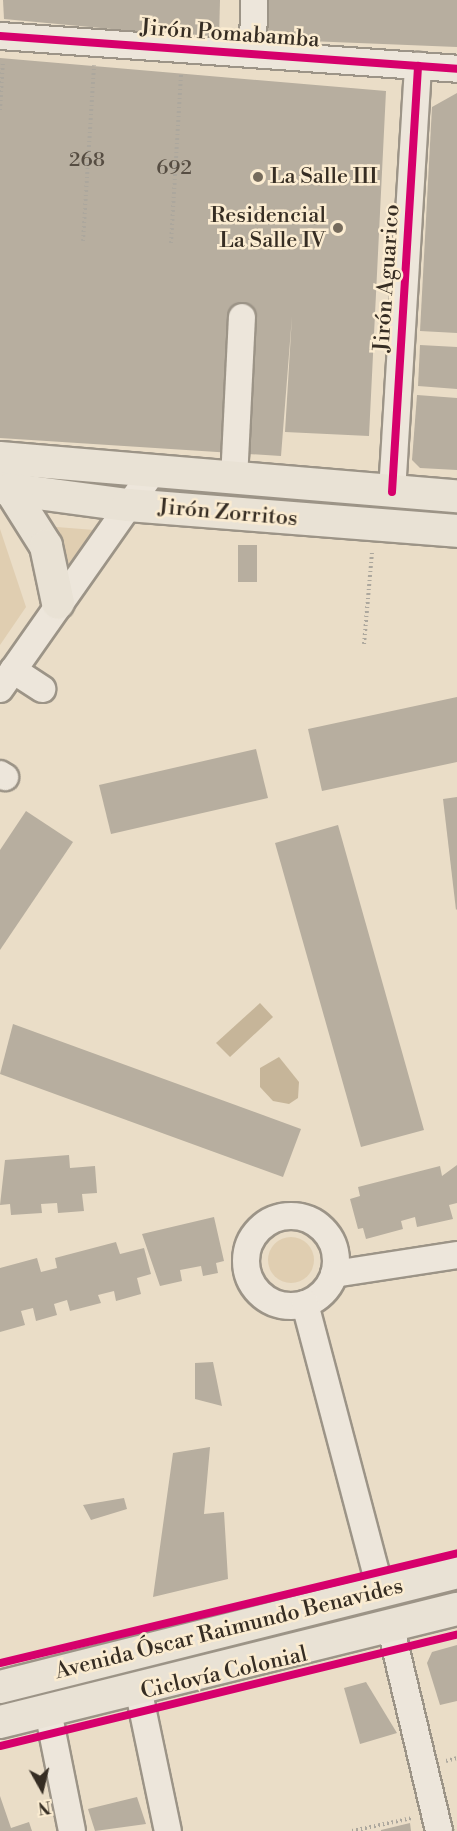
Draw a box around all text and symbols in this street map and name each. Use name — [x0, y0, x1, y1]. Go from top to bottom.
street label: Jirón Pomabamba — [140, 15, 320, 53]
house number: 268 — [69, 148, 105, 172]
house number: 692 — [156, 156, 192, 180]
place label: La Salle III — [270, 164, 378, 190]
marker: La Salle III — [251, 170, 265, 184]
place label: Residencial La Salle IV — [210, 202, 326, 254]
street label: Jirón Aguarico — [369, 203, 405, 353]
marker: Residencial La Salle IV — [331, 221, 345, 235]
street label: Jirón Zorritos — [157, 494, 299, 532]
street label: Avenida Óscar Raimundo Benavides — [52, 1573, 406, 1685]
street label: Ciclovía Colonial — [138, 1641, 310, 1705]
north arrow — [12, 1759, 72, 1819]
text: N — [37, 1796, 52, 1818]

